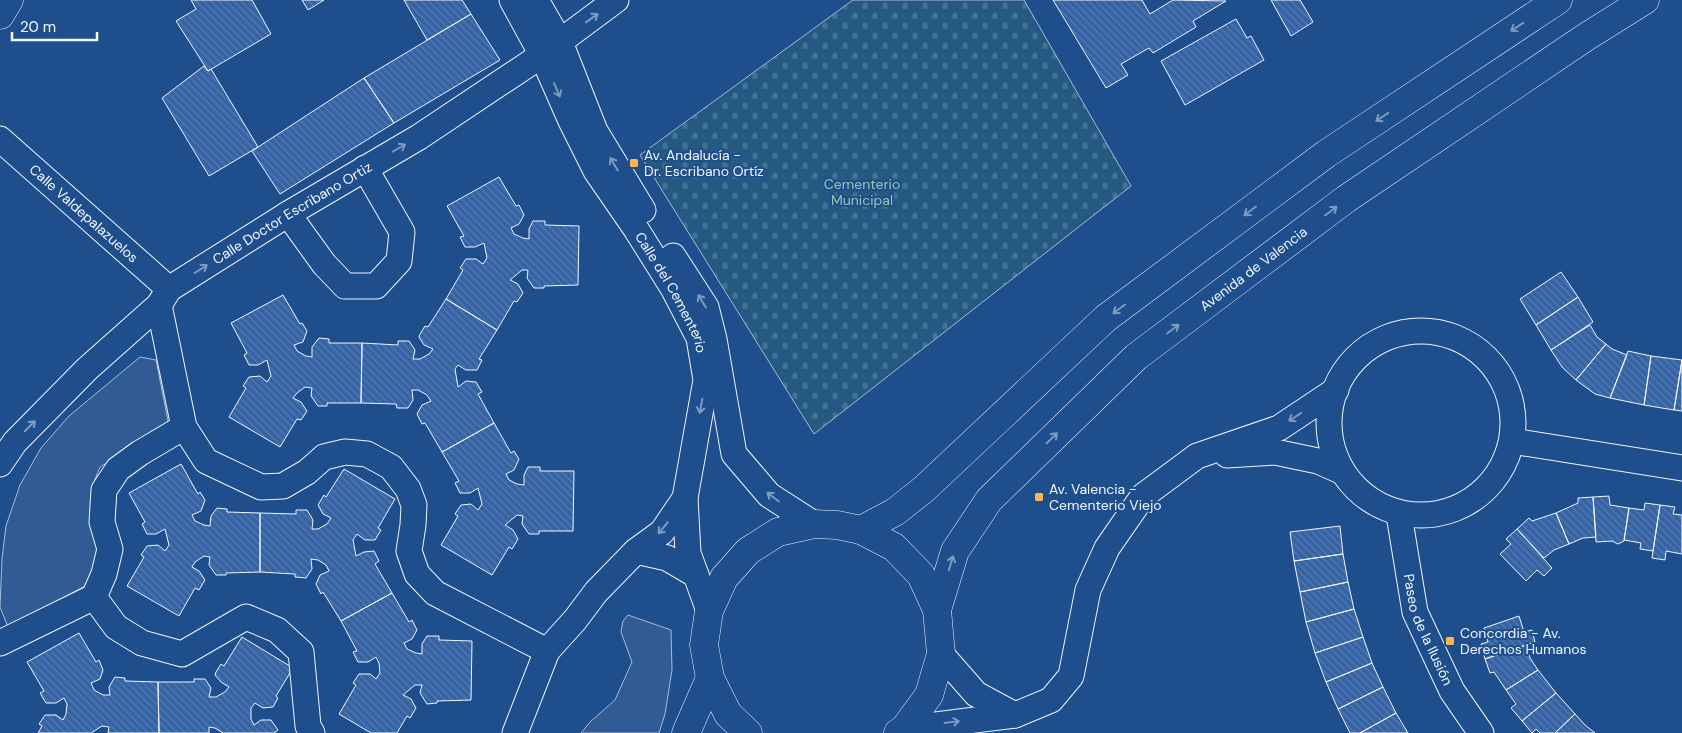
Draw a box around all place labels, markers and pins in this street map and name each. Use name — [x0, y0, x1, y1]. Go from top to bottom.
place label: Av. Andalucía - Dr. Escribano Ortíz — [644, 146, 764, 180]
marker: Av. Andalucía - Dr. Escribano Ortíz — [628, 157, 640, 169]
place label: Av. Valencia - Cementerio Viejo — [1049, 480, 1162, 514]
marker: Av. Valencia - Cementerio Viejo — [1033, 491, 1045, 503]
place label: Concordia - Av. Derechos Humanos — [1460, 624, 1587, 658]
marker: Concordia - Av. Derechos Humanos — [1444, 635, 1456, 647]

